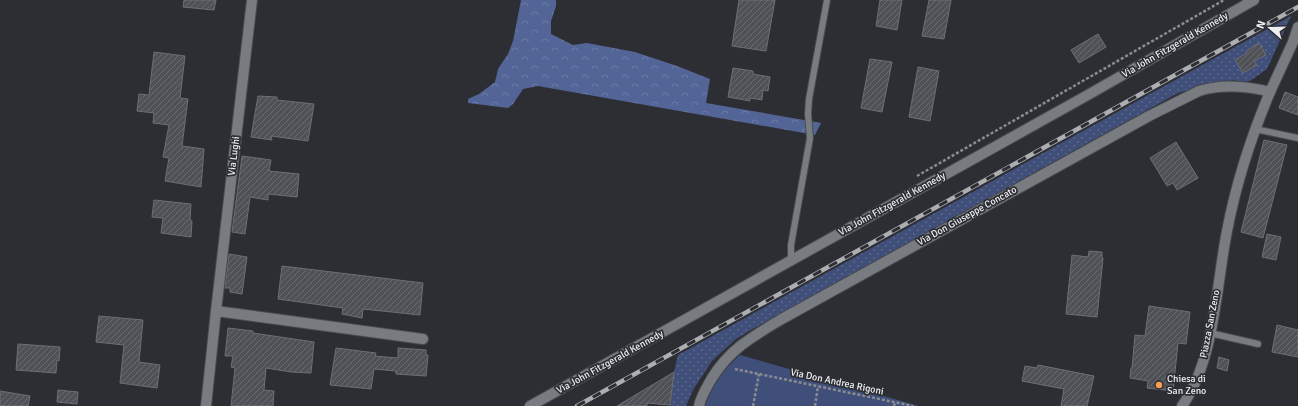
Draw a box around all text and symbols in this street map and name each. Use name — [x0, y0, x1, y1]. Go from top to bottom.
north arrow — [1250, 8, 1290, 48]
street label: Via John Fitzgerald Kennedy — [1120, 10, 1230, 80]
text: N — [1254, 19, 1268, 31]
street label: Via Lughi — [226, 136, 242, 176]
street label: Via John Fitzgerald Kennedy — [836, 169, 948, 238]
street label: Via Don Giuseppe Concato — [915, 184, 1019, 248]
street label: Piazza San Zeno — [1198, 289, 1222, 359]
street label: Via John Fitzgerald Kennedy — [554, 327, 666, 396]
street label: Via Don Andrea Rigoni — [789, 366, 885, 398]
place label: Chiesa di San Zeno — [1167, 373, 1206, 397]
marker: Chiesa di San Zeno — [1154, 380, 1164, 390]

